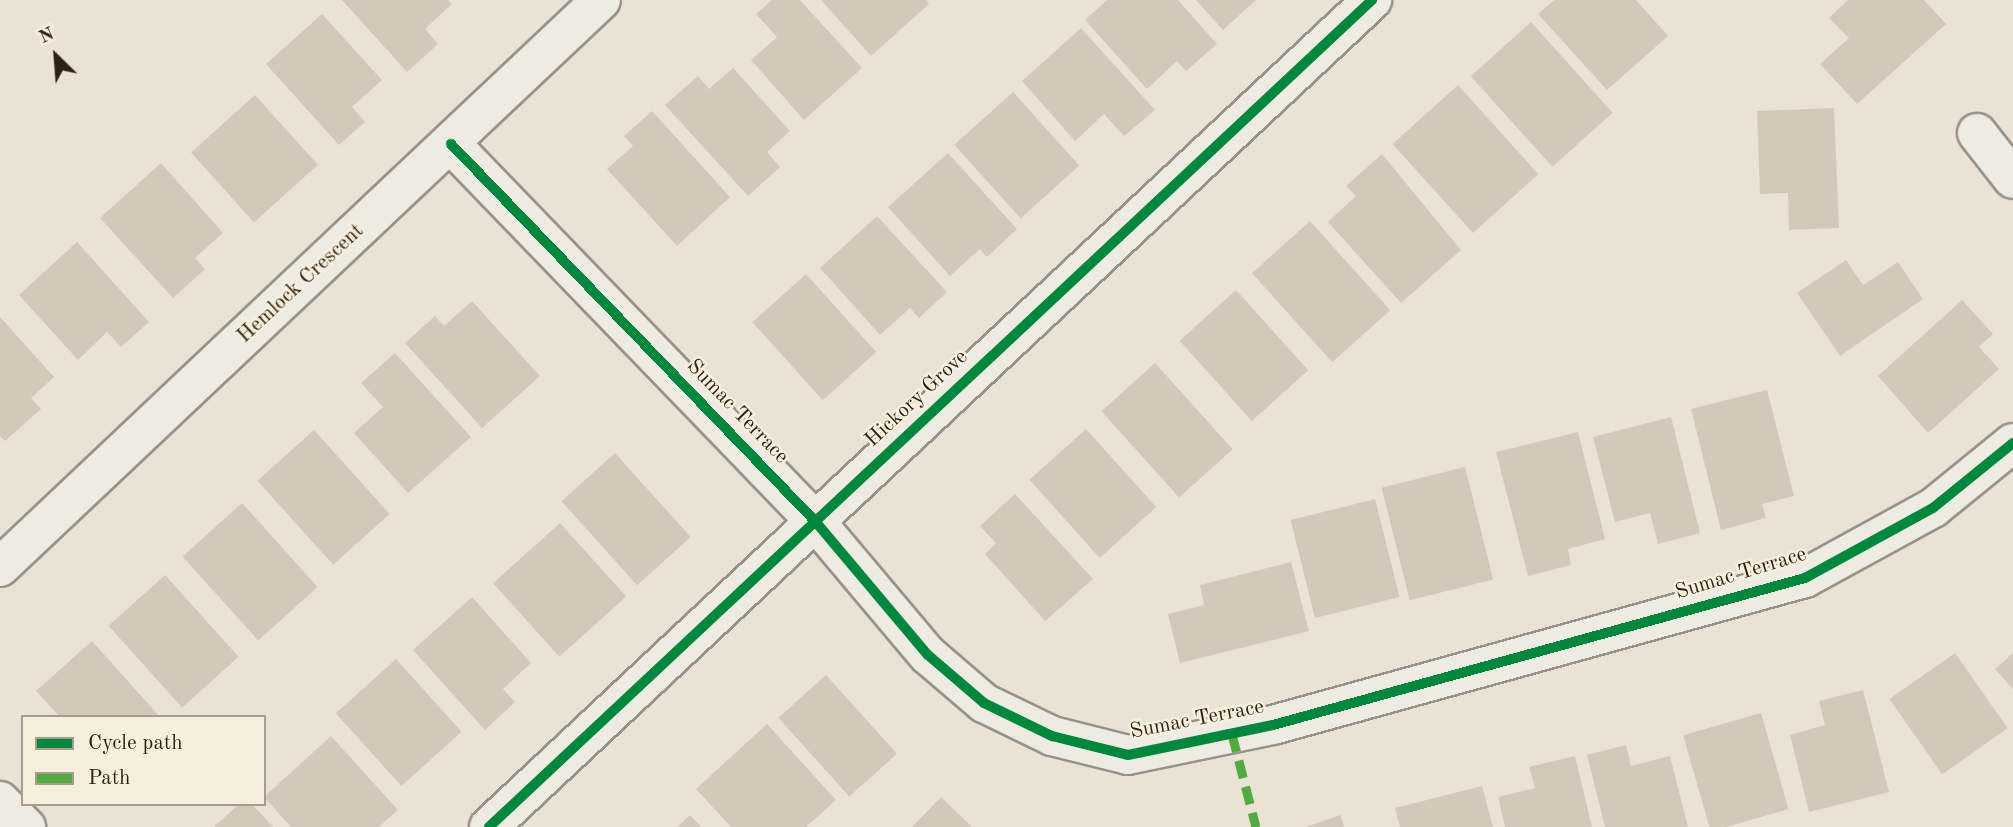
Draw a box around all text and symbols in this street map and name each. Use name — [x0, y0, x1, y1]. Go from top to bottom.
north arrow — [21, 21, 91, 91]
text: N — [36, 25, 58, 48]
street label: Hemlock Crescent — [232, 219, 370, 349]
street label: Hickory Grove — [860, 345, 974, 453]
street label: Sumac Terrace — [681, 354, 793, 470]
street label: Sumac Terrace — [1672, 542, 1810, 606]
street label: Sumac Terrace — [1128, 695, 1266, 745]
legend — [21, 715, 266, 806]
text: Cycle path — [88, 733, 183, 754]
text: Path — [88, 768, 131, 789]

